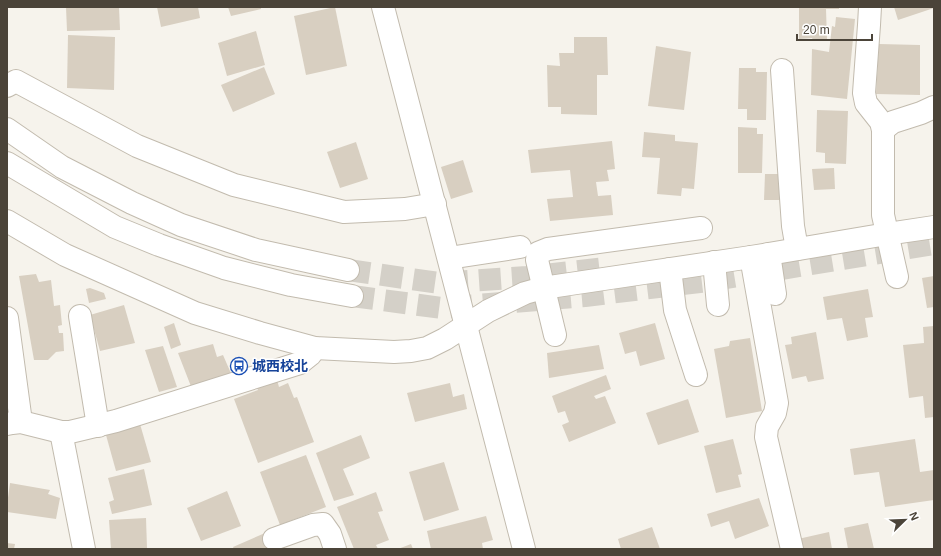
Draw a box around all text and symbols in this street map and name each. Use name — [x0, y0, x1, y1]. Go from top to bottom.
scale bar — [797, 16, 872, 42]
text: 20 m — [803, 23, 830, 37]
bus stop icon: 城西校北 — [229, 356, 249, 376]
place label: 城西校北 — [252, 358, 308, 374]
north arrow — [885, 500, 925, 540]
text: N — [907, 510, 921, 522]

